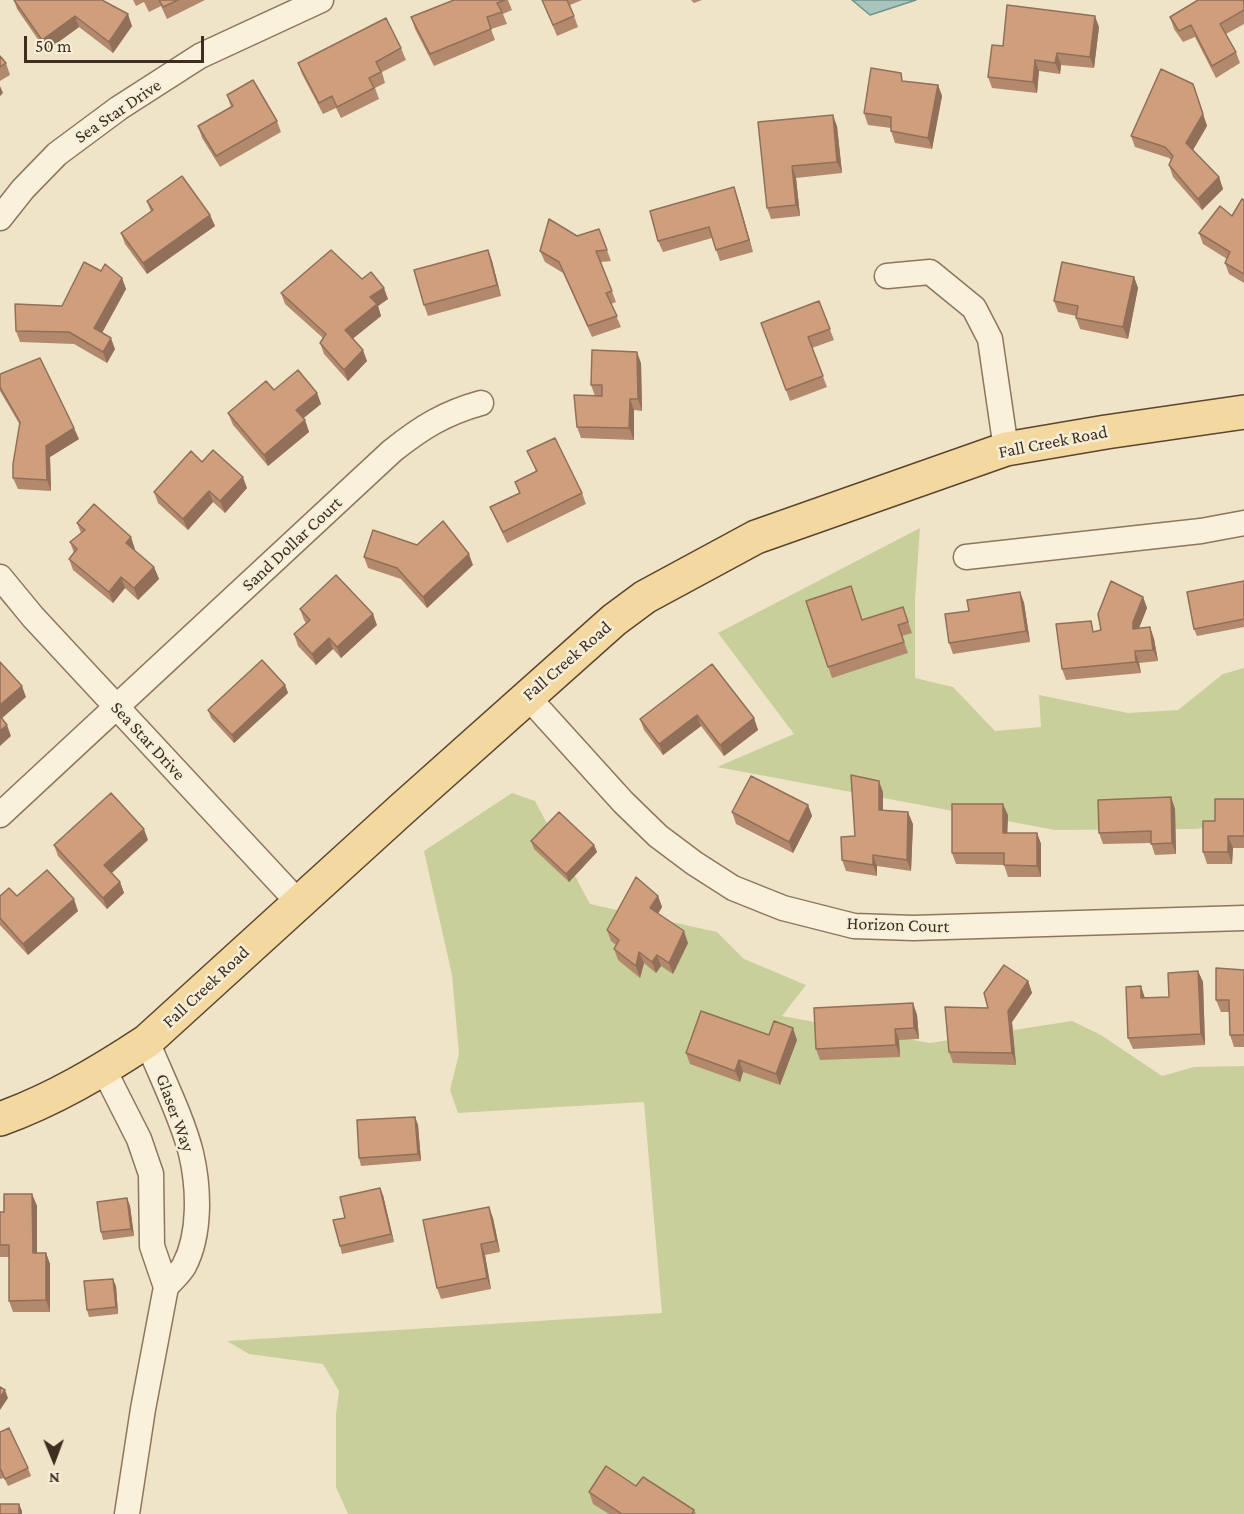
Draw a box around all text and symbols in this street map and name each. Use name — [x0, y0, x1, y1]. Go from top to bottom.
scale bar — [27, 24, 207, 62]
text: 50 m — [35, 36, 72, 56]
street label: Sea Star Drive — [71, 74, 165, 148]
street label: Fall Creek Road — [997, 421, 1109, 463]
street label: Sand Dollar Court — [237, 492, 347, 596]
street label: Fall Creek Road — [518, 617, 616, 705]
street label: Sea Star Drive — [106, 697, 190, 785]
street label: Horizon Court — [846, 912, 950, 938]
street label: Fall Creek Road — [158, 941, 254, 1033]
street label: Glaser Way — [151, 1071, 199, 1155]
north arrow — [24, 1430, 84, 1490]
text: N — [49, 1470, 60, 1487]

